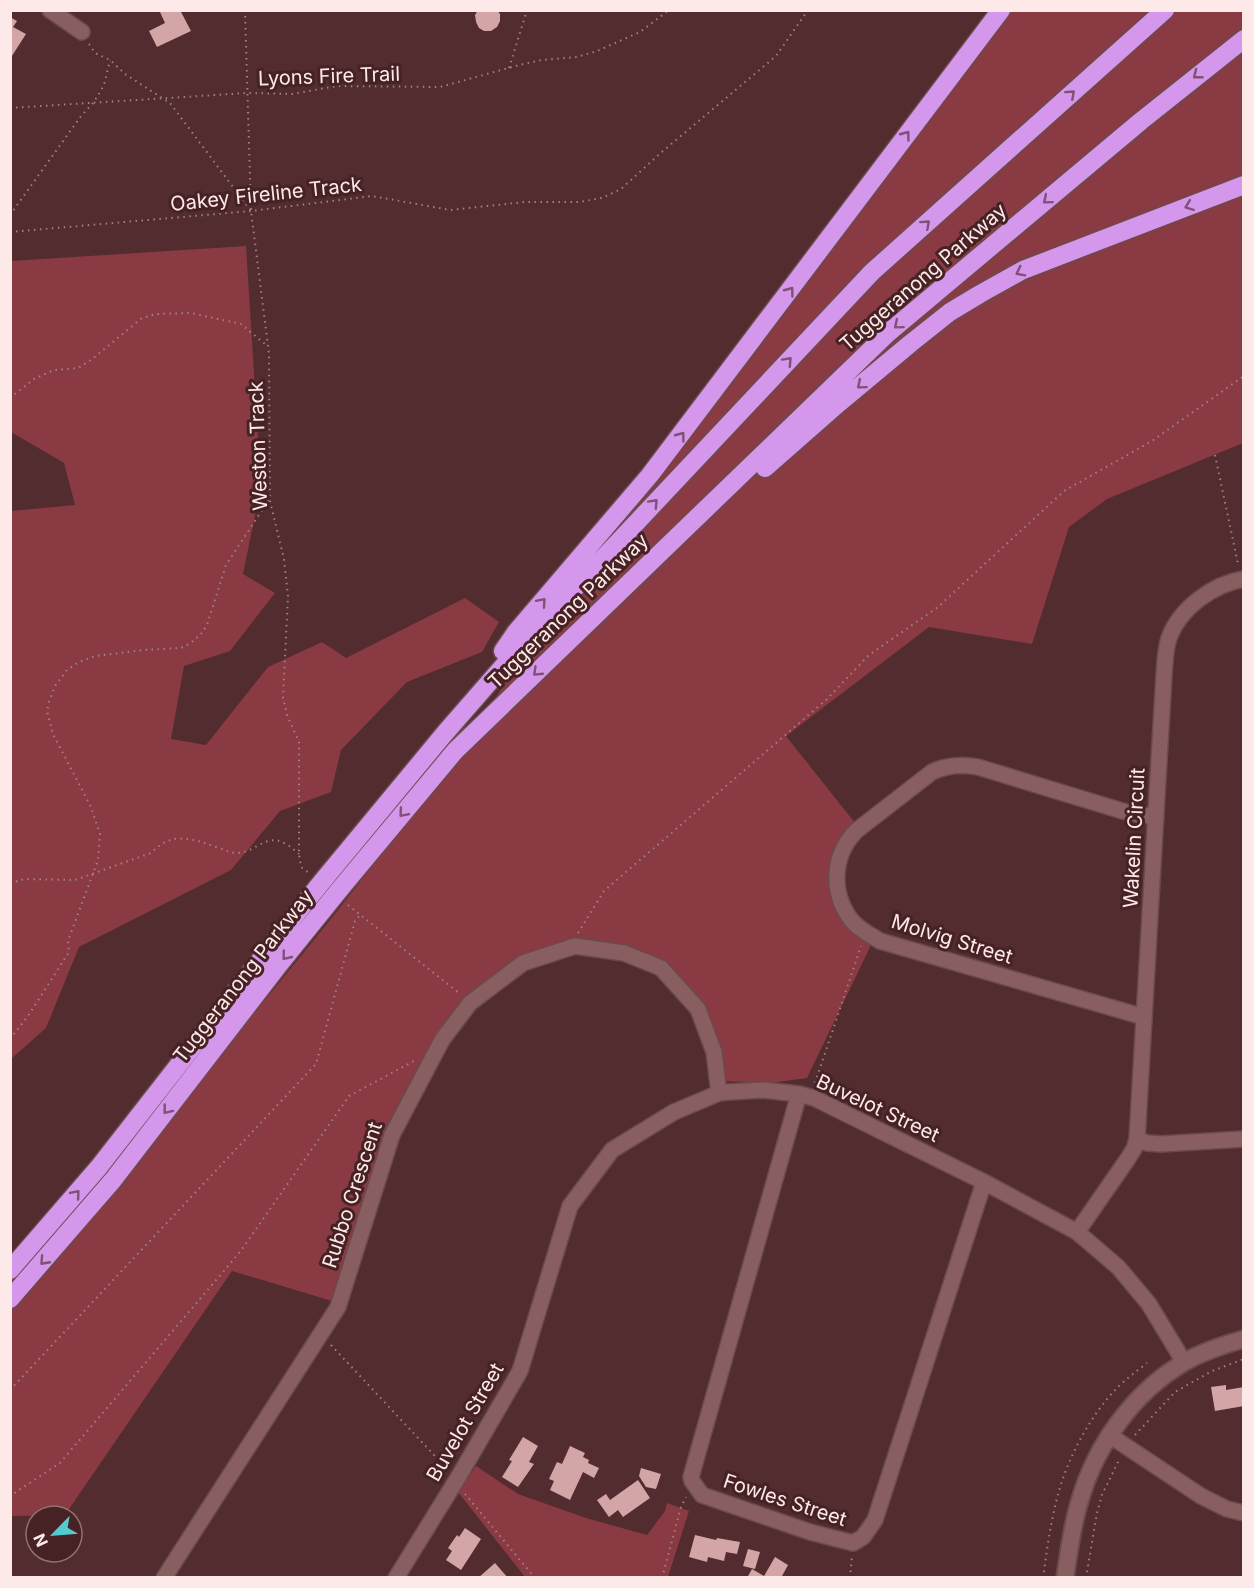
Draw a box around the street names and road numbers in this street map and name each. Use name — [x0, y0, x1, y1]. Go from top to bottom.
street label: Lyons Fire Trail — [258, 62, 400, 90]
street label: Oakey Fireline Track — [169, 172, 363, 216]
street label: Tuggeranong Parkway — [835, 198, 1011, 356]
street label: Weston Track — [244, 381, 272, 511]
street label: Tuggeranong Parkway — [483, 528, 653, 694]
street label: Wakelin Circuit — [1118, 767, 1150, 909]
street label: Tuggeranong Parkway — [168, 885, 318, 1067]
street label: Molvig Street — [889, 909, 1016, 969]
street label: Buvelot Street — [813, 1069, 944, 1147]
street label: Rubbo Crescent — [317, 1118, 387, 1271]
street label: Buvelot Street — [421, 1358, 509, 1486]
street label: Fowles Street — [720, 1469, 850, 1531]

